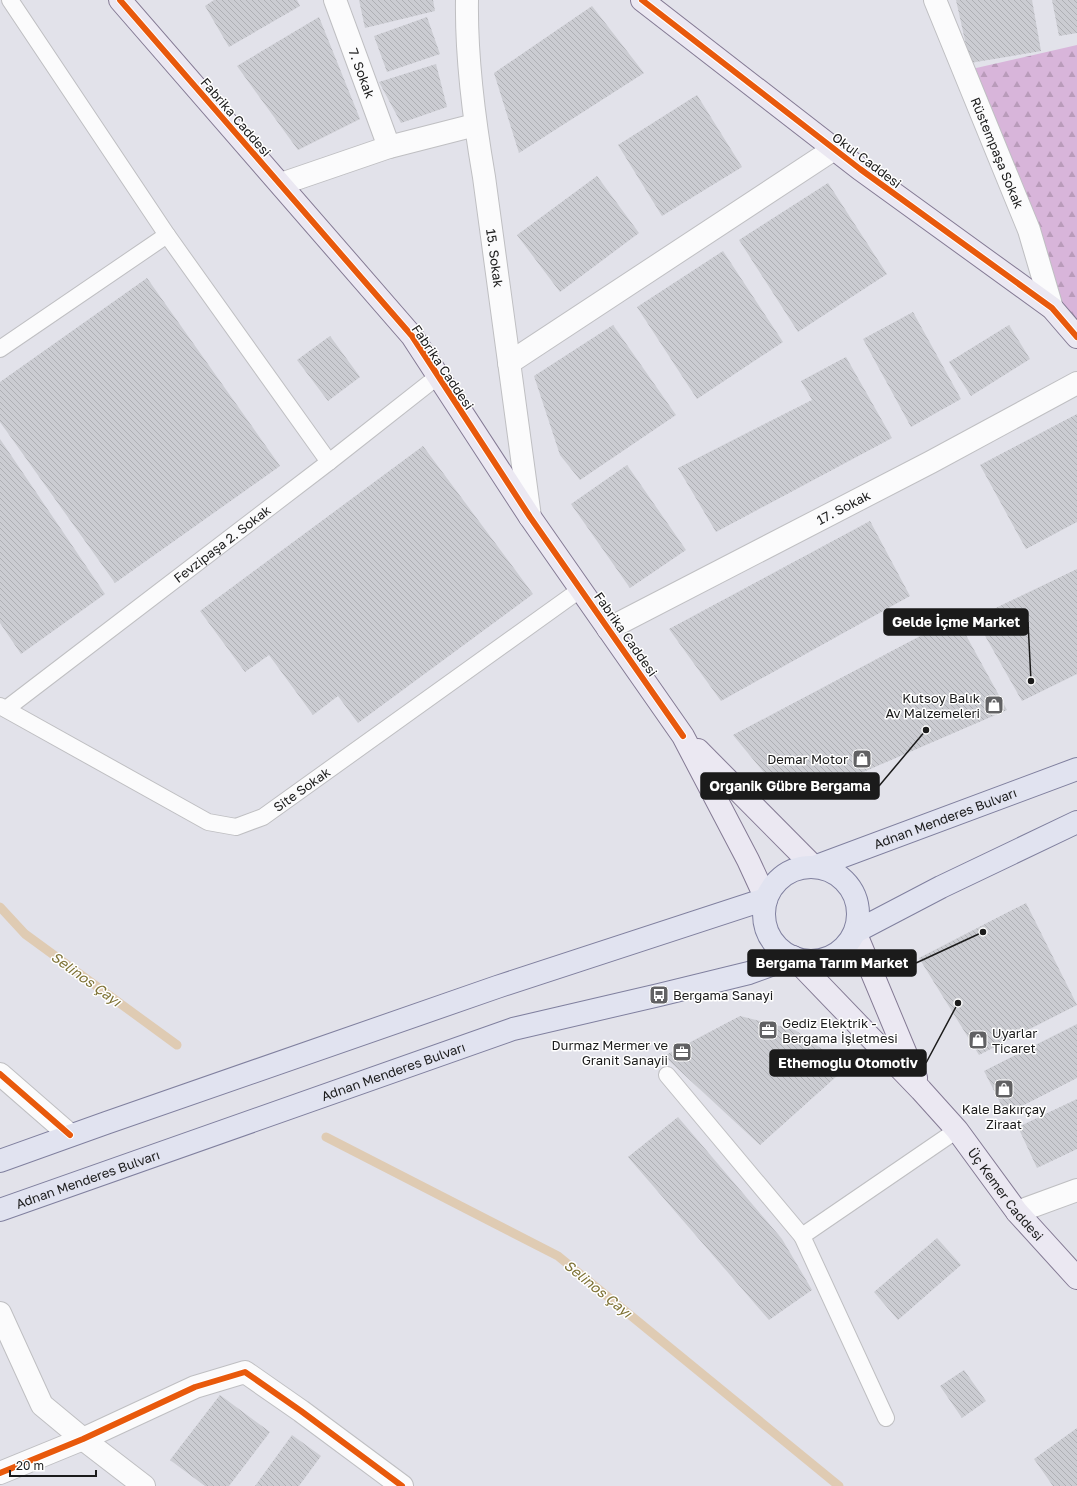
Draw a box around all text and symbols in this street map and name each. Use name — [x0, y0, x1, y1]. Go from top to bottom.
street label: 7. Sokak — [345, 46, 379, 101]
street label: Fabrika Caddesi — [197, 74, 275, 160]
street label: Rüstempaşa Sokak — [968, 95, 1027, 211]
street label: Okul Caddesi — [829, 129, 905, 191]
street label: 15. Sokak — [483, 228, 507, 289]
street label: Fabrika Caddesi — [409, 321, 477, 413]
street label: 17. Sokak — [814, 486, 874, 528]
street label: Fevzipaşa 2. Sokak — [170, 501, 274, 586]
street label: Fabrika Caddesi — [591, 589, 661, 679]
callout: Gelde İçme Market — [884, 609, 1028, 635]
text: Gelde İçme Market — [892, 613, 1020, 630]
place label: Kutsoy Balık Av Malzemeleri — [885, 690, 981, 721]
shop icon: Kutsoy Balık Av Malzemeleri — [983, 694, 1005, 716]
shop icon: Demar Motor — [851, 748, 873, 770]
place label: Demar Motor — [767, 751, 848, 767]
street label: Site Sokak — [270, 763, 334, 815]
callout: Organik Gübre Bergama — [701, 773, 879, 799]
text: Organik Gübre Bergama — [709, 777, 871, 794]
street label: Adnan Menderes Bulvarı — [871, 784, 1019, 852]
water label: Selinos Çayı — [48, 948, 125, 1010]
callout: Bergama Tarım Market — [748, 950, 916, 976]
text: Bergama Tarım Market — [756, 954, 909, 971]
bus stop icon: Bergama Sanayi — [648, 984, 670, 1006]
place label: Bergama Sanayi — [673, 987, 773, 1003]
place label: Gediz Elektrik - Bergama İşletmesi — [782, 1015, 898, 1046]
office icon: Gediz Elektrik - Bergama İşletmesi — [757, 1019, 779, 1041]
place label: Uyarlar Ticaret — [992, 1025, 1037, 1056]
shop icon: Uyarlar Ticaret — [967, 1029, 989, 1051]
place label: Durmaz Mermer ve Granit Sanayii — [552, 1037, 668, 1068]
street label: Adnan Menderes Bulvarı — [319, 1039, 467, 1104]
office icon: Durmaz Mermer ve Granit Sanayii — [671, 1041, 693, 1063]
callout: Ethemoğlu Otomotiv — [770, 1050, 926, 1076]
text: Ethemoğlu Otomotiv — [778, 1054, 919, 1071]
shop icon: Kale Bakırçay Ziraat — [993, 1078, 1015, 1100]
place label: Kale Bakırçay Ziraat — [962, 1101, 1047, 1132]
street label: Üç Kemer Caddesi — [965, 1144, 1047, 1244]
street label: Adnan Menderes Bulvarı — [14, 1146, 162, 1212]
water label: Selinos Çayı — [561, 1256, 636, 1322]
scale bar — [10, 1452, 96, 1478]
text: 20 m — [16, 1458, 44, 1473]

